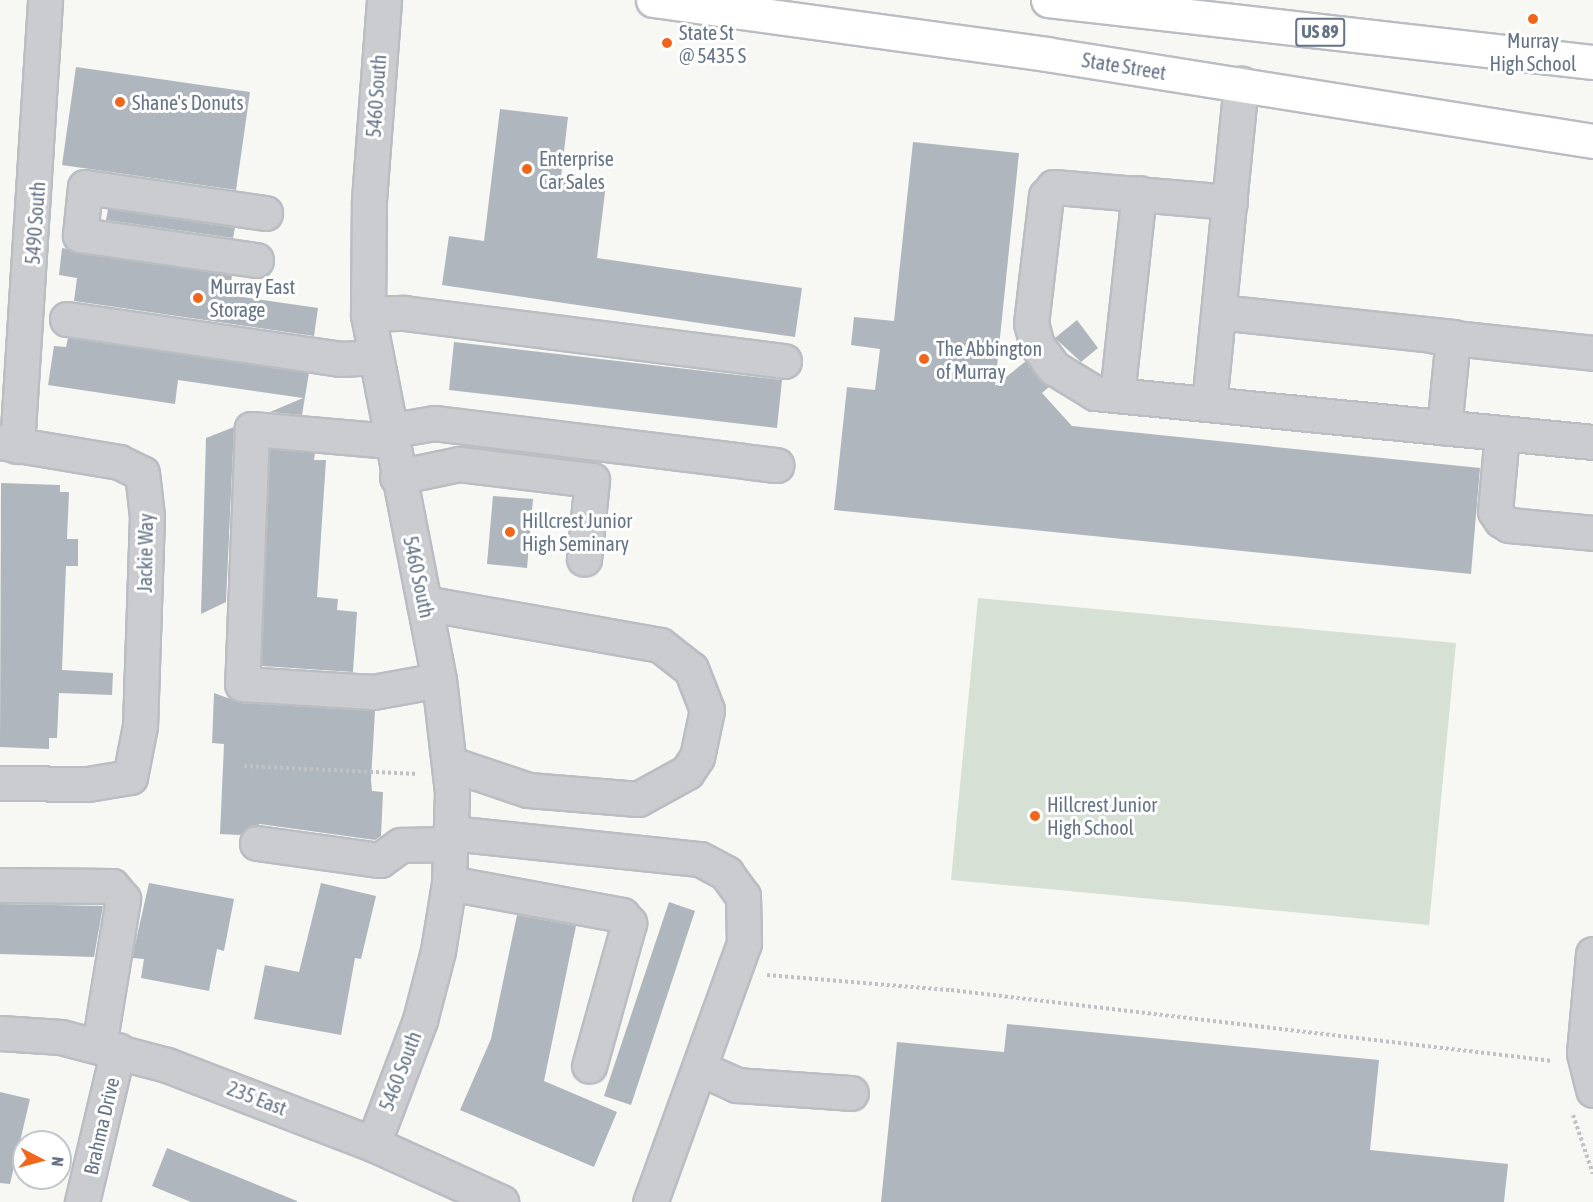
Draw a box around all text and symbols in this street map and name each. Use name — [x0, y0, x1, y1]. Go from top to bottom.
marker: Murray High School — [1526, 12, 1540, 26]
road number: US 89 — [1294, 17, 1346, 47]
place label: State St @ 5435 S — [679, 20, 746, 67]
place label: Murray High School — [1490, 28, 1576, 75]
marker: State St @ 5435 S — [660, 36, 674, 50]
street label: State Street — [1080, 48, 1168, 84]
street label: 5460 South — [361, 54, 391, 138]
place label: Shane's Donuts — [132, 90, 243, 114]
marker: Shane's Donuts — [113, 95, 127, 109]
place label: Enterprise Car Sales — [539, 146, 614, 193]
marker: Enterprise Car Sales — [520, 162, 534, 176]
street label: 5490 South — [20, 181, 50, 265]
place label: Murray East Storage — [210, 274, 295, 321]
marker: Murray East Storage — [191, 291, 205, 305]
place label: The Abbington of Murray — [936, 336, 1042, 383]
marker: The Abbington of Murray — [917, 352, 931, 366]
place label: Hillcrest Junior High Seminary — [522, 508, 632, 555]
street label: Jackie Way — [132, 513, 158, 593]
marker: Hillcrest Junior High Seminary — [503, 525, 517, 539]
street label: 5460 South — [399, 534, 439, 620]
place label: Hillcrest Junior High School — [1047, 792, 1157, 839]
marker: Hillcrest Junior High School — [1028, 809, 1042, 823]
street label: 5460 South — [374, 1028, 426, 1114]
street label: Brahma Drive — [78, 1075, 124, 1177]
street label: 235 East — [224, 1076, 290, 1120]
north arrow — [12, 1130, 72, 1190]
text: N — [48, 1156, 67, 1167]

